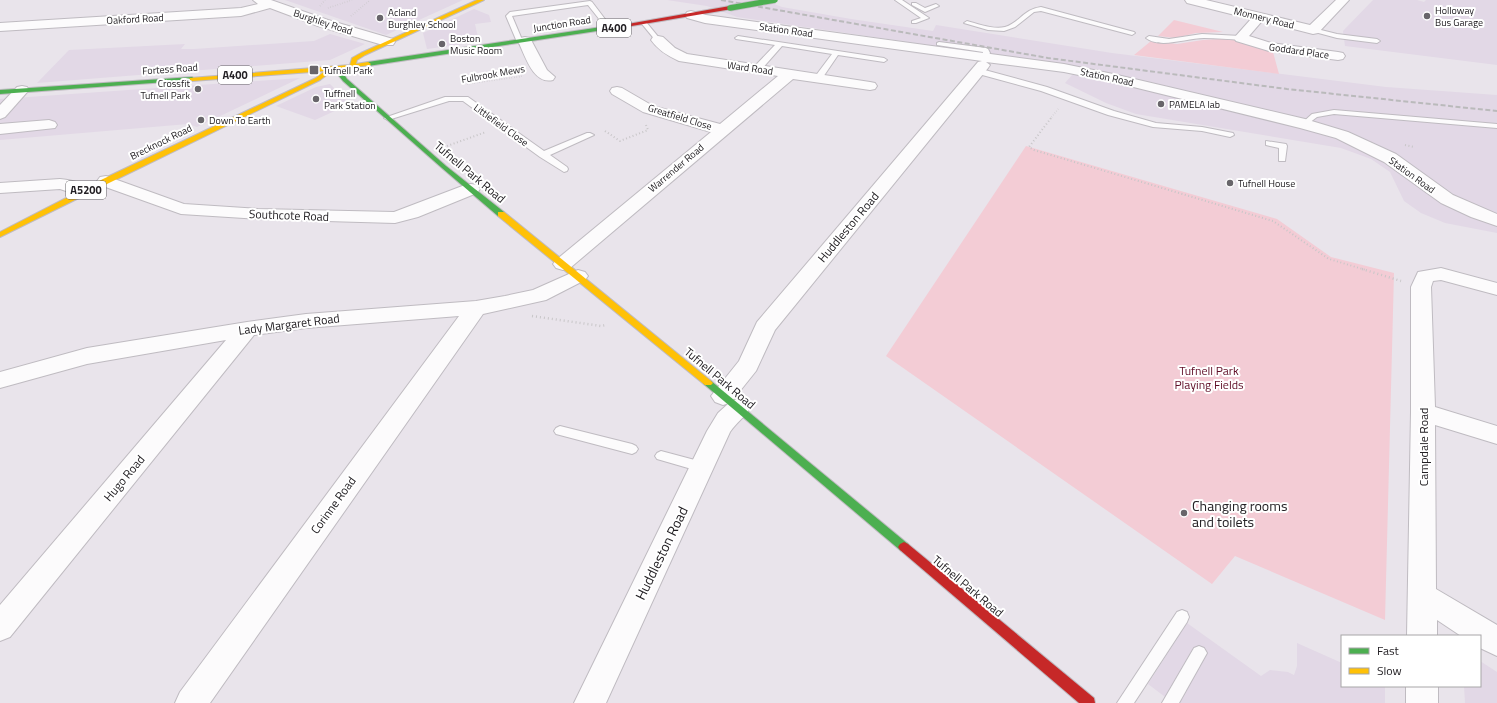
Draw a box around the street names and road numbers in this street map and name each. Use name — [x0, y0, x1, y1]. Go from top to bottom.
street label: Monnery Road — [1232, 3, 1296, 33]
street label: Burghley Road — [292, 5, 354, 39]
street label: Oakford Road — [106, 10, 164, 28]
street label: Junction Road — [532, 12, 592, 36]
road number: A400 — [597, 19, 631, 37]
street label: Station Road — [758, 19, 814, 41]
street label: Goddard Place — [1268, 39, 1330, 63]
street label: Ward Road — [726, 57, 774, 79]
street label: Fortess Road — [142, 60, 198, 78]
street label: Fulbrook Mews — [460, 61, 526, 87]
street label: Station Road — [1079, 64, 1135, 90]
road number: A400 — [218, 66, 252, 84]
street label: Littlefield Close — [471, 100, 531, 150]
street label: Greatfield Close — [646, 100, 714, 134]
street label: Brecknock Road — [127, 120, 195, 164]
street label: Tufnell Park Road — [430, 136, 510, 208]
street label: Warrender Road — [645, 140, 707, 196]
street label: Station Road — [1386, 153, 1438, 197]
road number: A5200 — [66, 181, 106, 199]
street label: Huddleston Road — [813, 187, 883, 267]
street label: Southcote Road — [249, 204, 329, 226]
street label: Lady Margaret Road — [237, 308, 341, 340]
street label: Tufnell Park Road — [680, 342, 760, 414]
street label: Campdale Road — [1414, 408, 1433, 486]
street label: Hugo Road — [99, 451, 149, 505]
street label: Corinne Road — [306, 472, 360, 538]
street label: Huddleston Road — [629, 503, 693, 603]
street label: Tufnell Park Road — [928, 550, 1008, 622]

